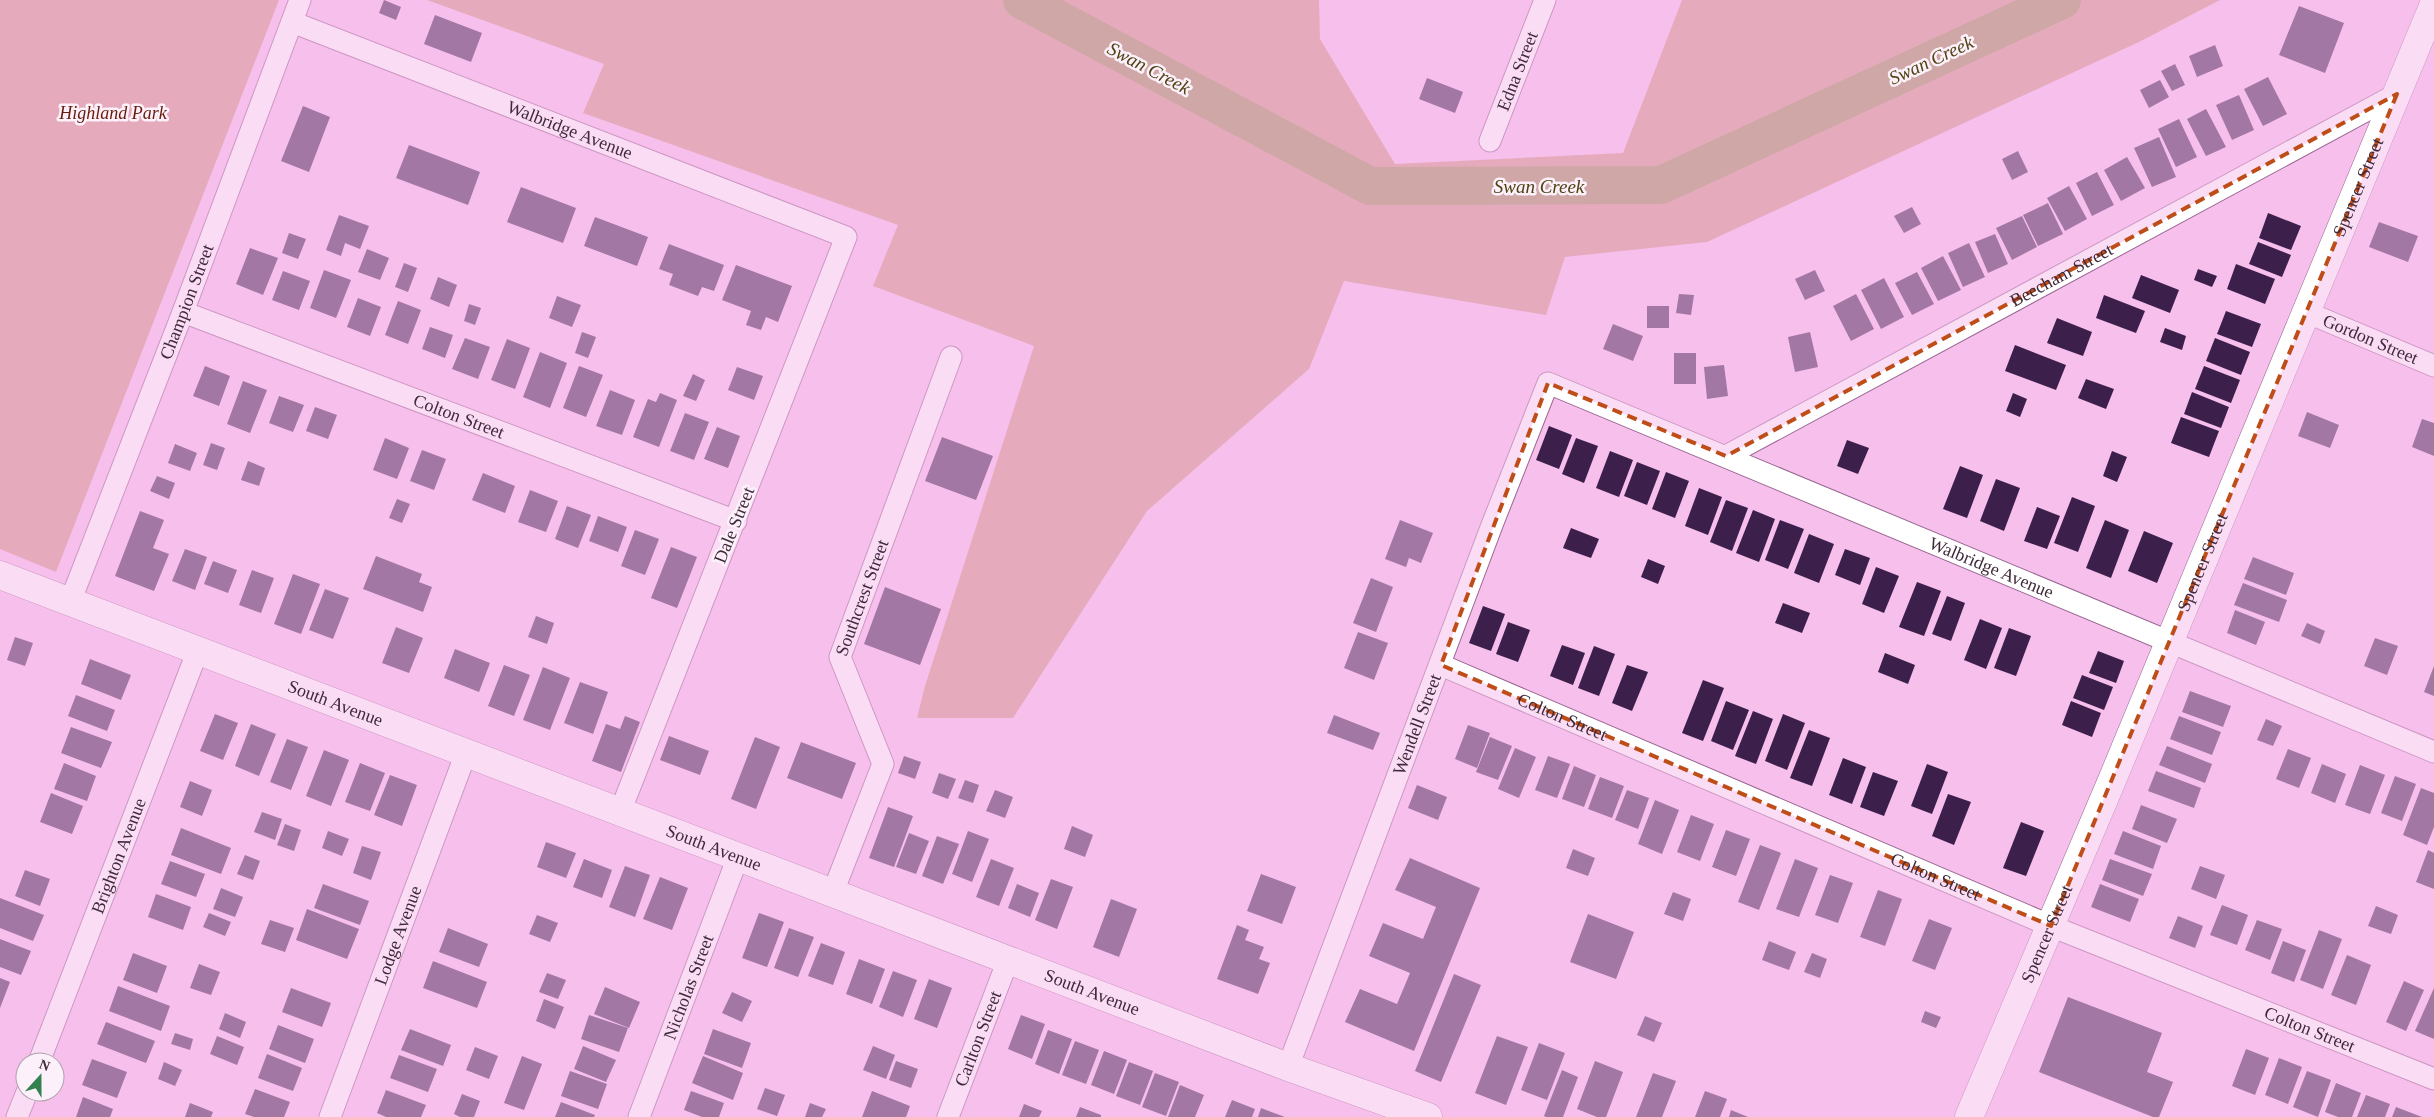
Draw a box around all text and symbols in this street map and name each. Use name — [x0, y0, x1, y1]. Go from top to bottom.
street label: Edna Street — [1493, 29, 1542, 114]
water label: Swan Creek — [1886, 31, 1977, 89]
water label: Swan Creek — [1104, 37, 1194, 99]
street label: Walbridge Avenue — [504, 96, 635, 163]
park label: Highland Park — [58, 103, 168, 123]
street label: Spencer Street — [2329, 135, 2387, 239]
water label: Swan Creek — [1494, 176, 1585, 197]
street label: Beecham Street — [2007, 239, 2116, 311]
street label: Champion Street — [156, 241, 217, 362]
street label: Gordon Street — [2320, 310, 2421, 368]
street label: Colton Street — [411, 390, 507, 443]
street label: Dale Street — [710, 484, 758, 566]
street label: Spencer Street — [2173, 510, 2232, 614]
street label: Walbridge Avenue — [1926, 533, 2056, 602]
street label: Southcrest Street — [831, 537, 893, 659]
street label: Wendell Street — [1389, 671, 1445, 778]
street label: South Avenue — [285, 676, 386, 730]
street label: Colton Street — [1514, 689, 1610, 745]
street label: Brighton Avenue — [87, 795, 150, 916]
street label: South Avenue — [663, 820, 764, 875]
street label: Colton Street — [1888, 849, 1984, 905]
street label: Spencer Street — [2017, 882, 2076, 986]
street label: Lodge Avenue — [370, 883, 425, 988]
street label: Nicholas Street — [659, 932, 717, 1042]
street label: South Avenue — [1042, 965, 1142, 1019]
street label: Carlton Street — [951, 988, 1005, 1089]
street label: Colton Street — [2262, 1002, 2358, 1056]
north arrow — [15, 1052, 65, 1102]
text: N — [37, 1057, 52, 1074]

